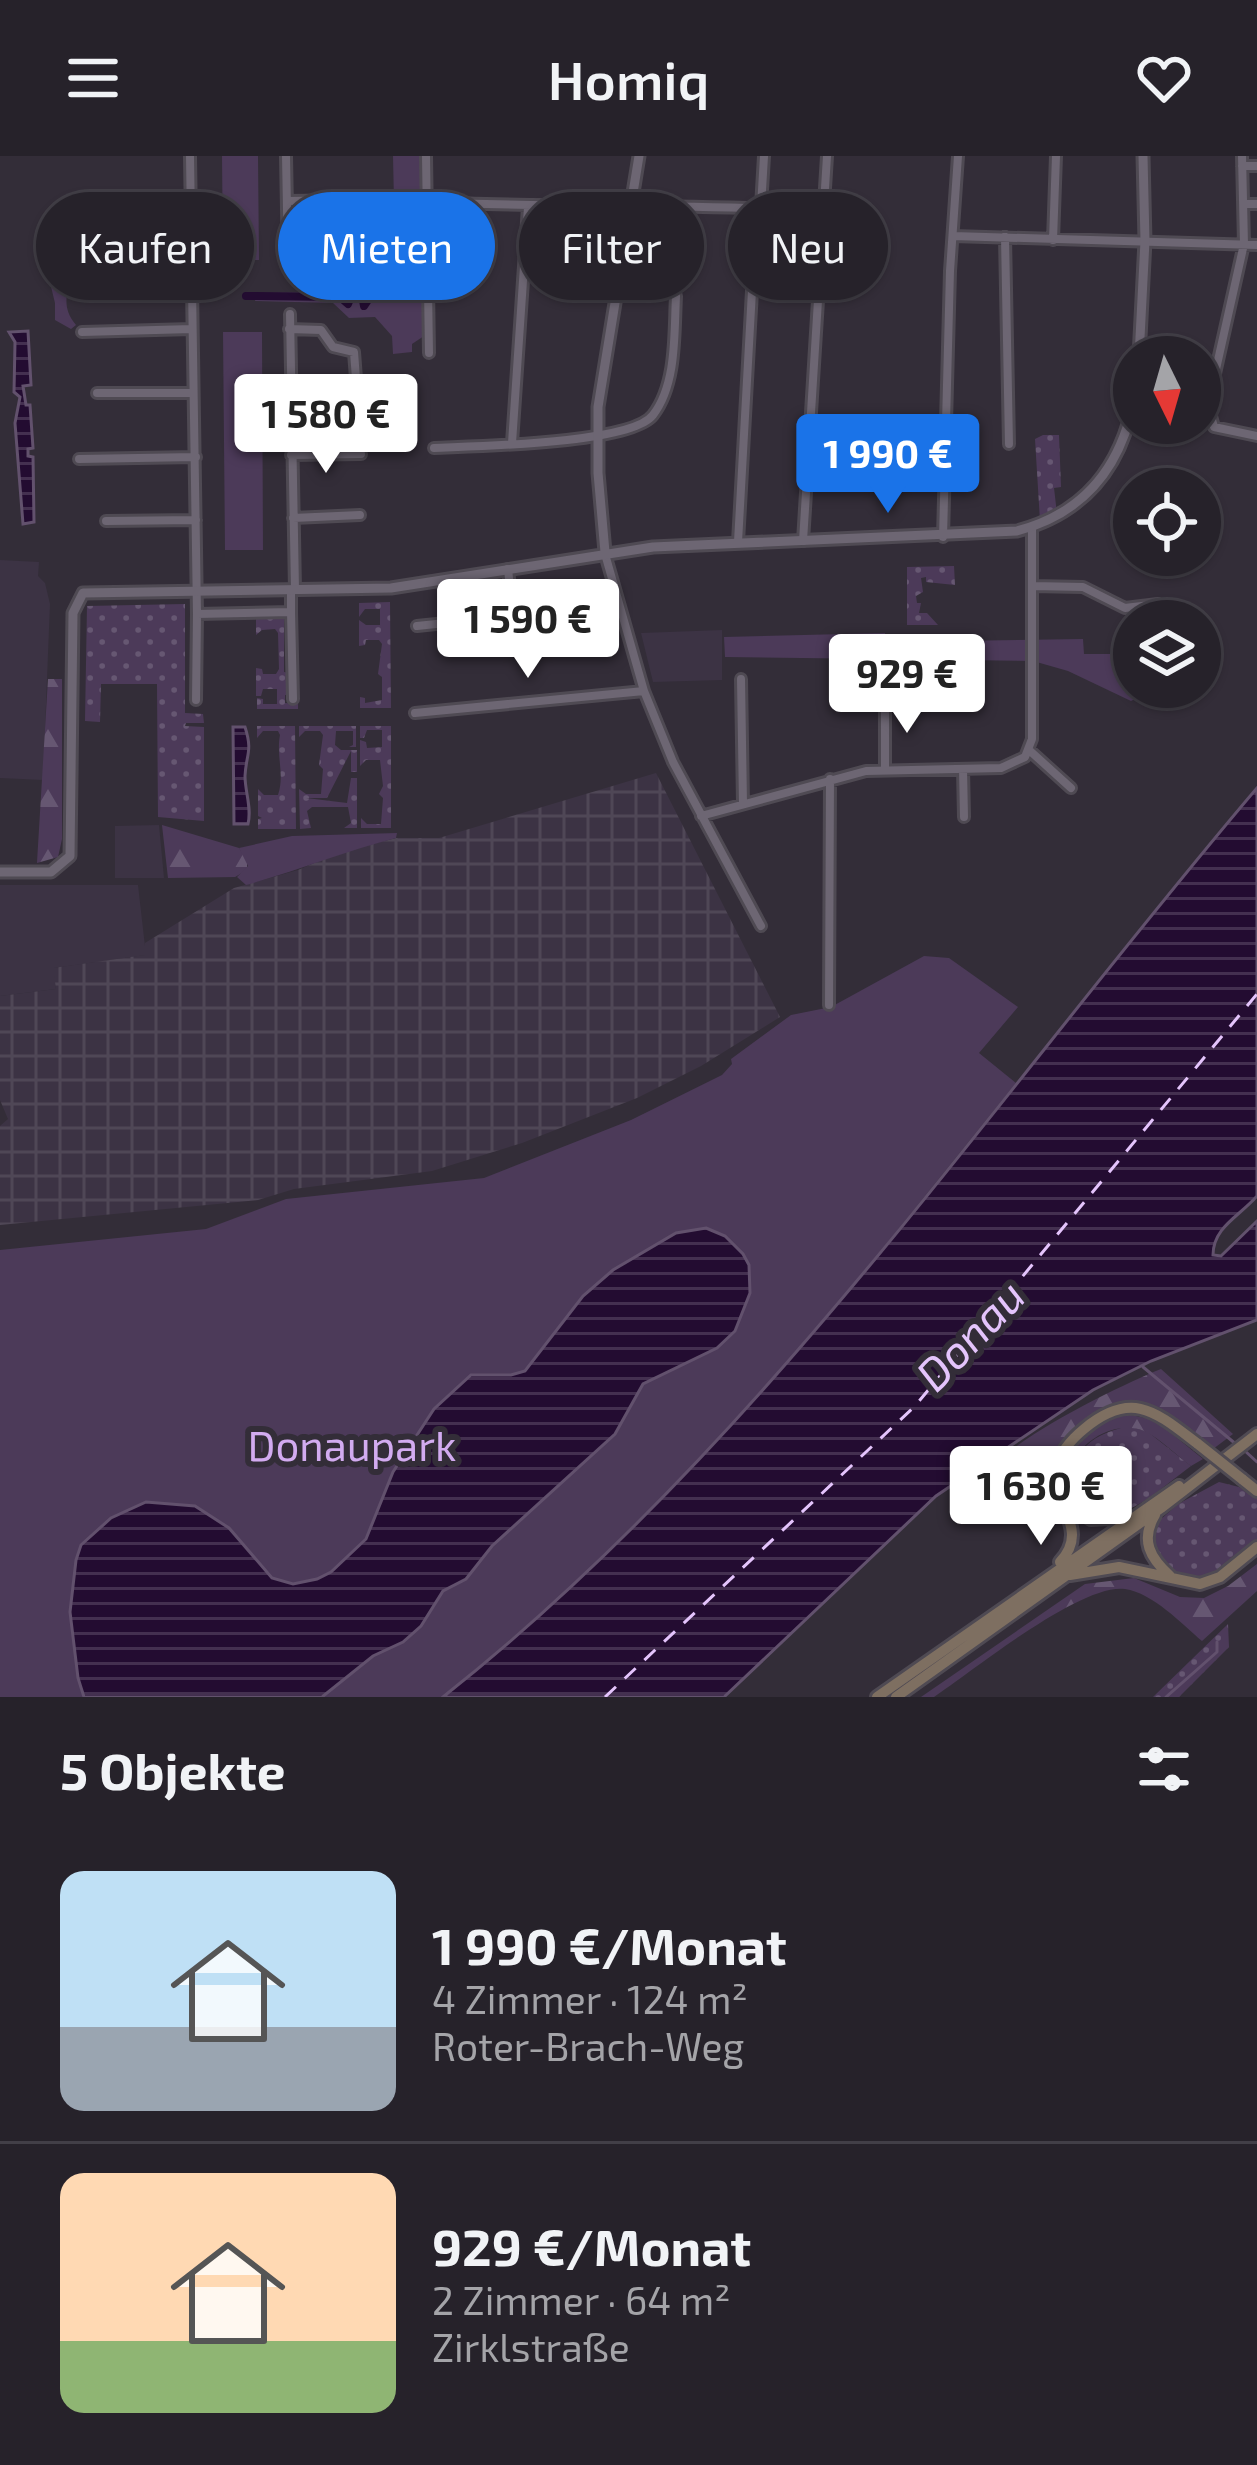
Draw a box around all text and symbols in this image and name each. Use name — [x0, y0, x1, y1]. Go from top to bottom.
icon: menu — [60, 45, 126, 111]
icon: heart — [1131, 45, 1197, 111]
text: Homiq — [548, 46, 709, 111]
chip: Kaufen — [36, 192, 254, 300]
chip: Mieten — [278, 192, 495, 300]
chip: Filter — [519, 192, 704, 300]
chip: Neu — [728, 192, 888, 300]
north arrow — [1113, 336, 1221, 444]
map controls — [1113, 336, 1221, 708]
pin: 1 580 € — [215, 374, 437, 476]
text: 1 580 € — [261, 389, 391, 436]
pin: 1 990 € — [777, 414, 999, 516]
text: 1 990 € — [823, 429, 953, 476]
button: locate — [1113, 468, 1221, 576]
pin: 1 590 € — [417, 579, 639, 681]
text: 1 590 € — [464, 594, 592, 641]
button: layers — [1113, 600, 1221, 708]
pin: 929 € — [823, 634, 991, 736]
text: 929 € — [856, 649, 958, 696]
water label: Donau — [904, 1268, 1034, 1400]
park label: Donaupark — [248, 1419, 456, 1469]
pin: 1 630 € — [930, 1446, 1152, 1548]
text: 1 630 € — [977, 1461, 1105, 1508]
icon: filters — [1131, 1736, 1197, 1802]
text: 5 Objekte — [60, 1739, 286, 1800]
text: 1 990 €/Monat — [432, 1914, 787, 1975]
icon: home — [156, 1919, 300, 2063]
text: 4 Zimmer · 124 m² — [432, 1975, 748, 2022]
text: Roter-Brach-Weg — [432, 2022, 744, 2069]
text: 929 €/Monat — [432, 2215, 751, 2276]
icon: home — [156, 2221, 300, 2365]
text: 2 Zimmer · 64 m² — [432, 2276, 730, 2323]
text: Zirklstraße — [432, 2323, 630, 2370]

